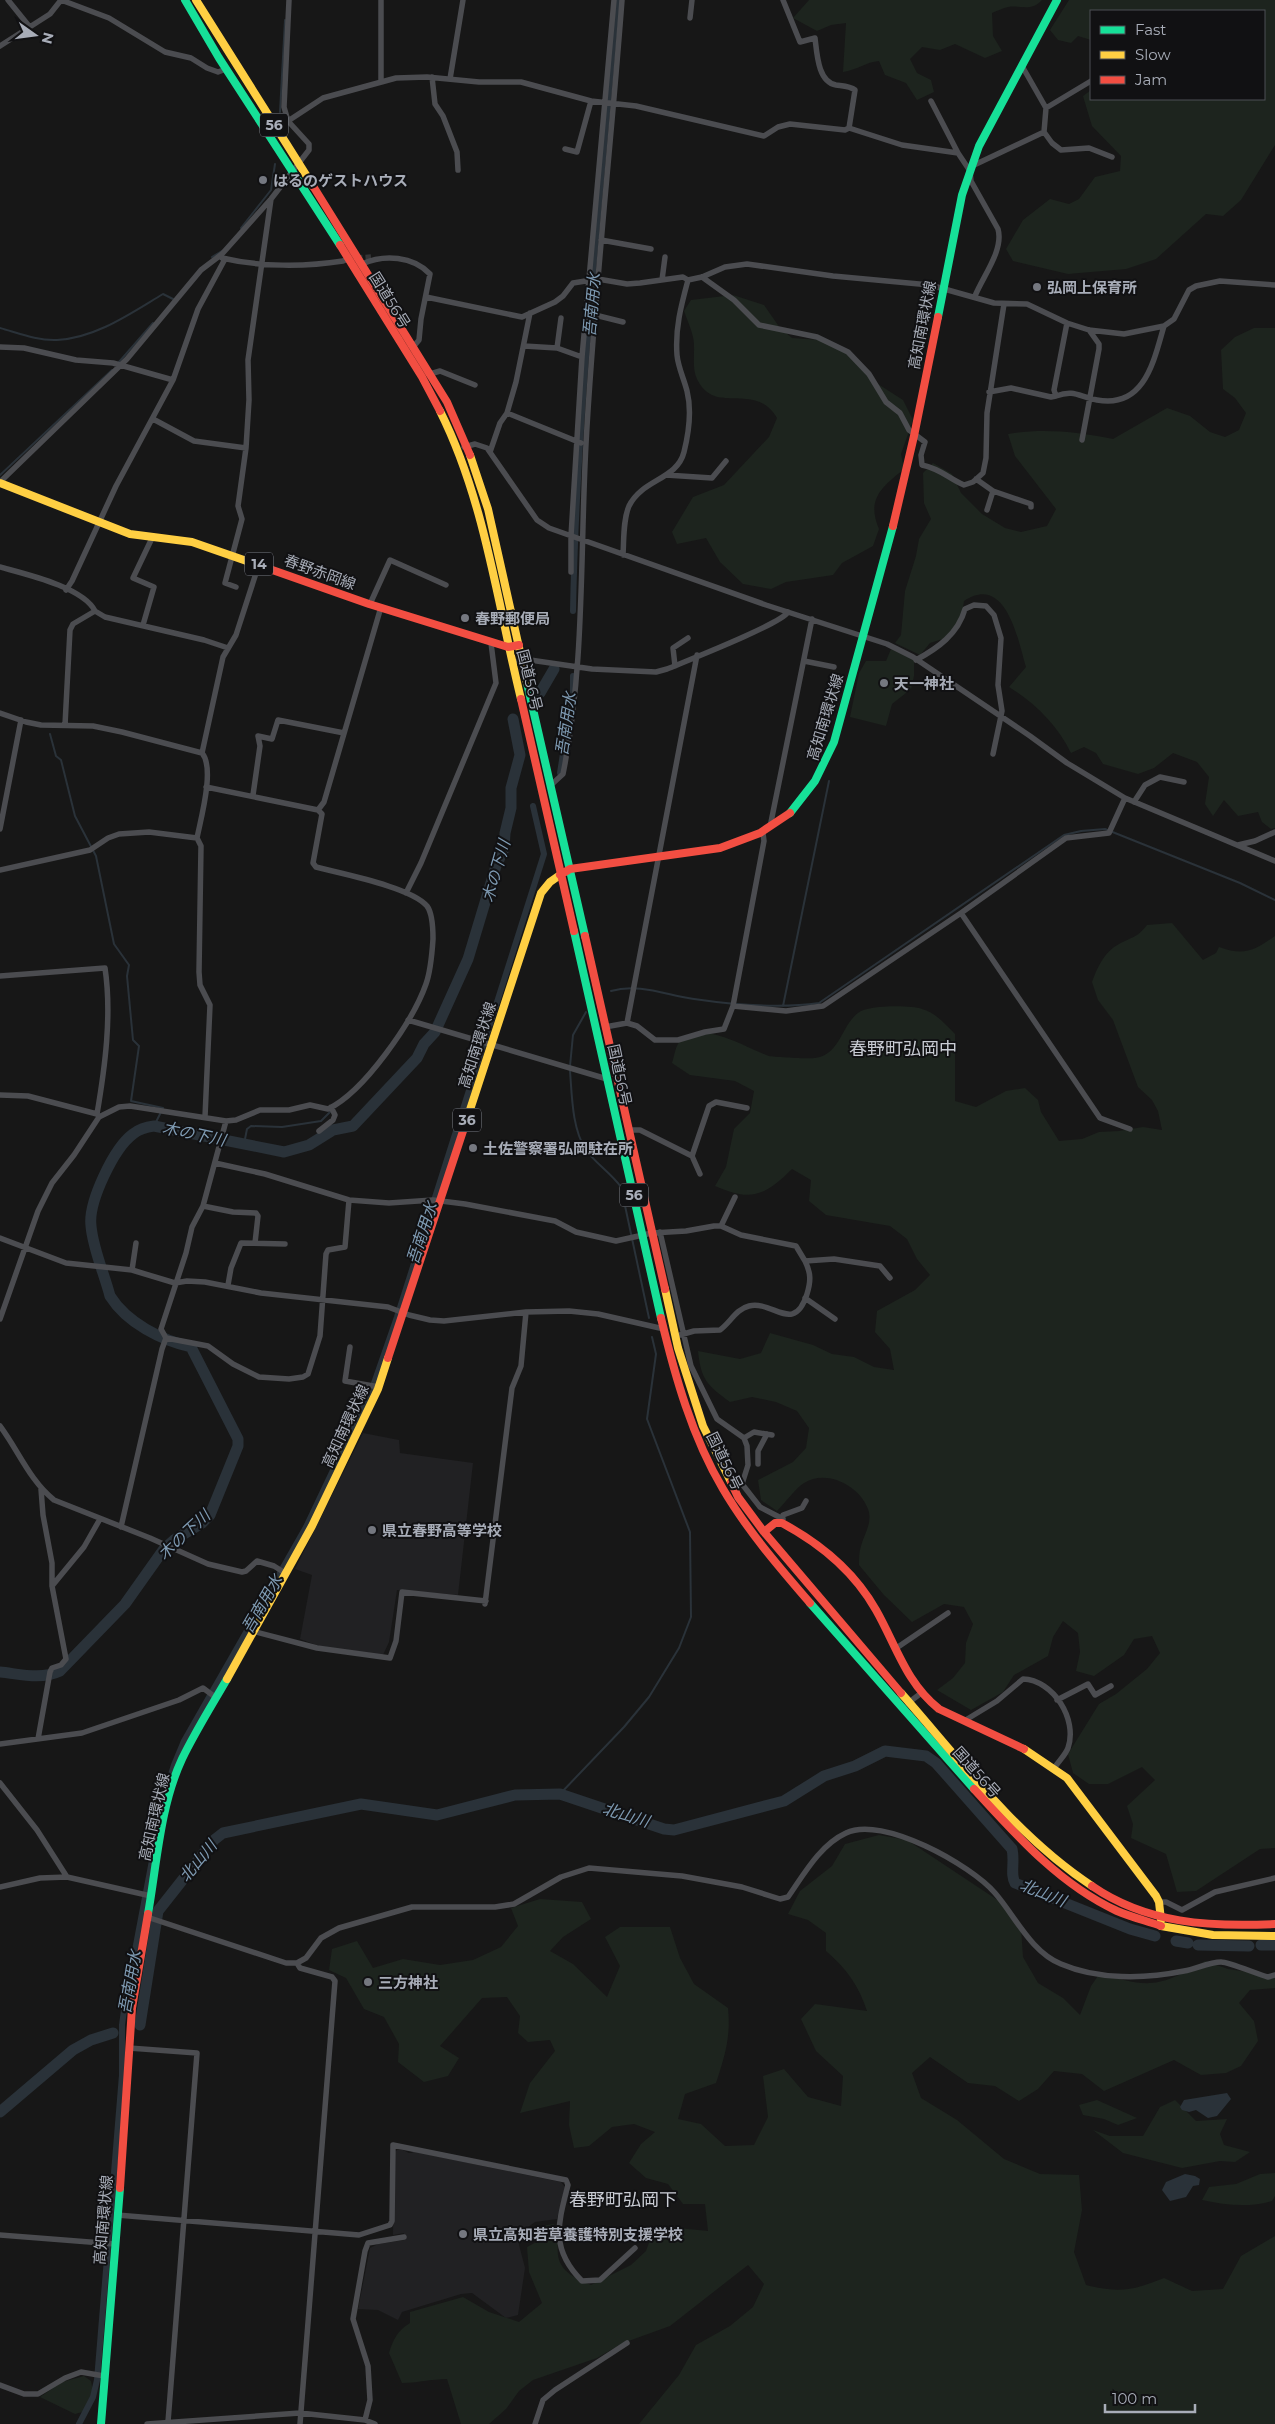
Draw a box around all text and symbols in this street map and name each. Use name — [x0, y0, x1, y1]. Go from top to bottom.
north arrow — [10, 10, 60, 60]
legend — [1090, 10, 1265, 100]
text: Fast — [1135, 20, 1166, 39]
text: N — [38, 30, 58, 46]
text: Slow — [1135, 45, 1171, 64]
text: Jam — [1134, 70, 1167, 89]
road number: 56 — [260, 114, 288, 136]
place label: はるのゲストハウス — [273, 171, 408, 190]
marker: はるのゲストハウス — [257, 174, 269, 186]
street label: 国道56号 — [365, 268, 415, 332]
water label: 吾南用水 — [580, 270, 604, 338]
place label: 弘岡上保育所 — [1047, 278, 1137, 297]
street label: 高知南環状線 — [904, 279, 940, 371]
marker: 弘岡上保育所 — [1031, 281, 1043, 293]
street label: 春野赤岡線 — [282, 550, 358, 594]
road number: 14 — [245, 552, 273, 576]
place label: 春野郵便局 — [475, 609, 550, 628]
marker: 春野郵便局 — [459, 612, 471, 624]
street label: 国道56号 — [513, 647, 547, 713]
street label: 高知南環状線 — [803, 671, 847, 763]
place label: 天一神社 — [894, 674, 954, 693]
marker: 天一神社 — [878, 677, 890, 689]
water label: 吾南用水 — [552, 689, 580, 757]
water label: 木の下川 — [478, 836, 515, 904]
street label: 高知南環状線 — [454, 999, 500, 1091]
district label: 春野町弘岡中 — [849, 1038, 957, 1060]
street label: 国道56号 — [604, 1042, 636, 1108]
road number: 36 — [453, 1108, 481, 1132]
water label: 木の下川 — [161, 1118, 229, 1150]
place label: 土佐警察署弘岡駐在所 — [483, 1139, 633, 1158]
marker: 土佐警察署弘岡駐在所 — [467, 1142, 479, 1154]
road number: 56 — [620, 1184, 648, 1206]
water label: 吾南用水 — [403, 1198, 442, 1266]
street label: 高知南環状線 — [317, 1381, 373, 1471]
street label: 国道56号 — [703, 1429, 747, 1493]
water label: 木の下川 — [154, 1505, 215, 1564]
place label: 県立春野高等学校 — [382, 1521, 502, 1540]
marker: 県立春野高等学校 — [366, 1524, 378, 1536]
water label: 吾南用水 — [238, 1570, 287, 1636]
street label: 国道56号 — [949, 1742, 1005, 1802]
street label: 高知南環状線 — [135, 1771, 173, 1863]
water label: 北山川 — [600, 1799, 654, 1832]
water label: 北山川 — [175, 1835, 222, 1885]
water label: 北山川 — [1017, 1875, 1071, 1912]
water label: 吾南用水 — [115, 1947, 145, 2015]
place label: 三方神社 — [378, 1973, 438, 1992]
marker: 三方神社 — [362, 1976, 374, 1988]
street label: 高知南環状線 — [90, 2174, 116, 2266]
district label: 春野町弘岡下 — [569, 2189, 677, 2211]
place label: 県立高知若草養護特別支援学校 — [473, 2225, 683, 2244]
marker: 県立高知若草養護特別支援学校 — [457, 2228, 469, 2240]
scale bar — [1105, 2382, 1195, 2414]
text: 100 m — [1112, 2389, 1157, 2408]

